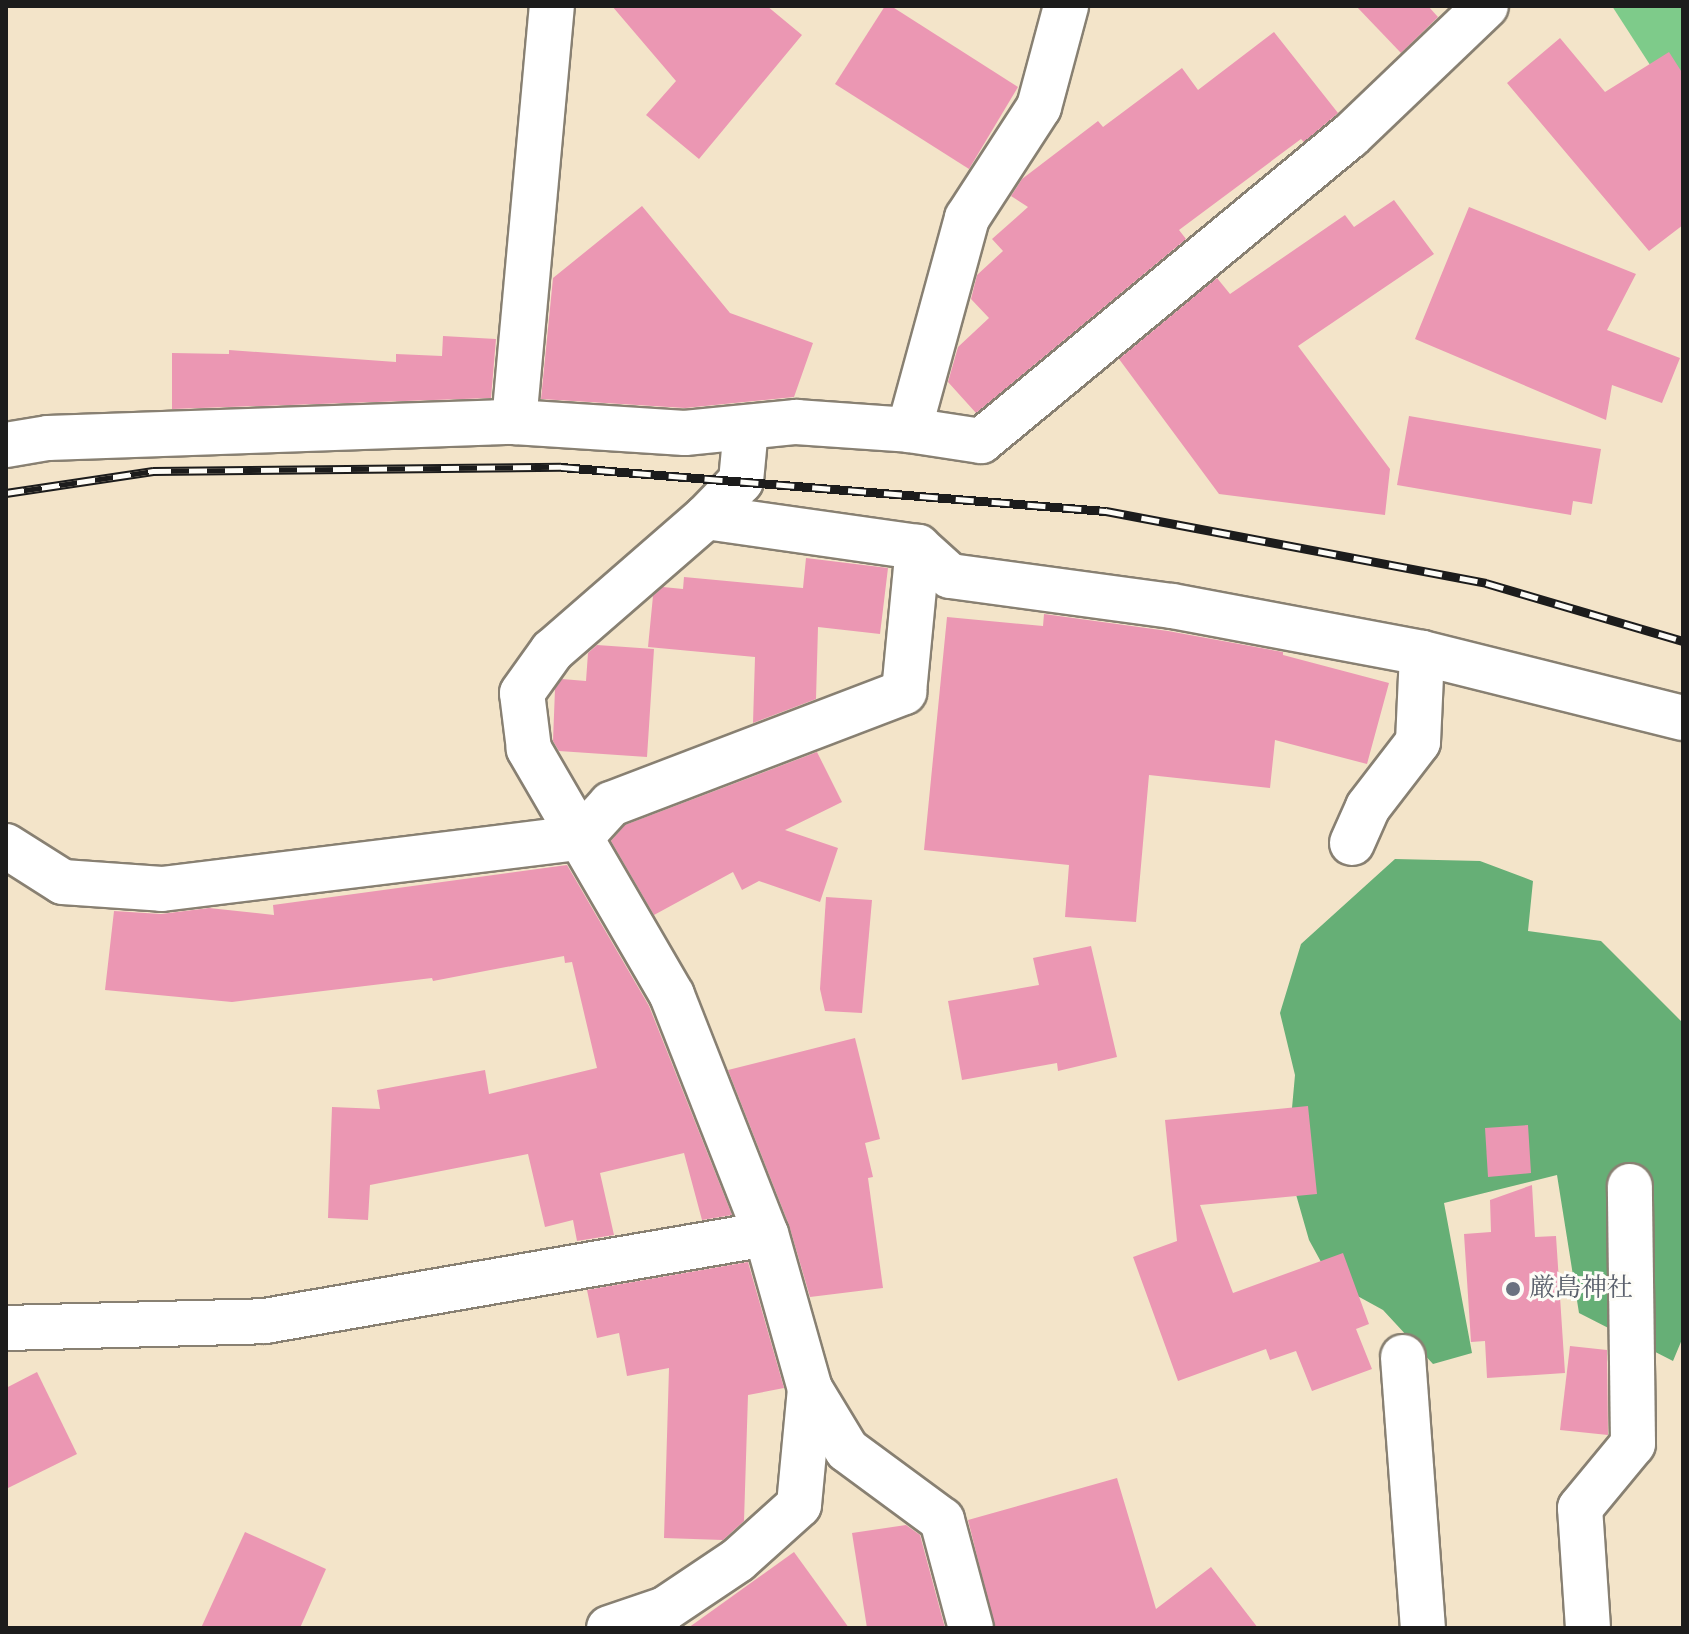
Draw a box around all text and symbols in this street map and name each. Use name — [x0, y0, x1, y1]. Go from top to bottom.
place label: 厳島神社 — [1529, 1273, 1633, 1305]
marker: 厳島神社 — [1504, 1280, 1522, 1298]

